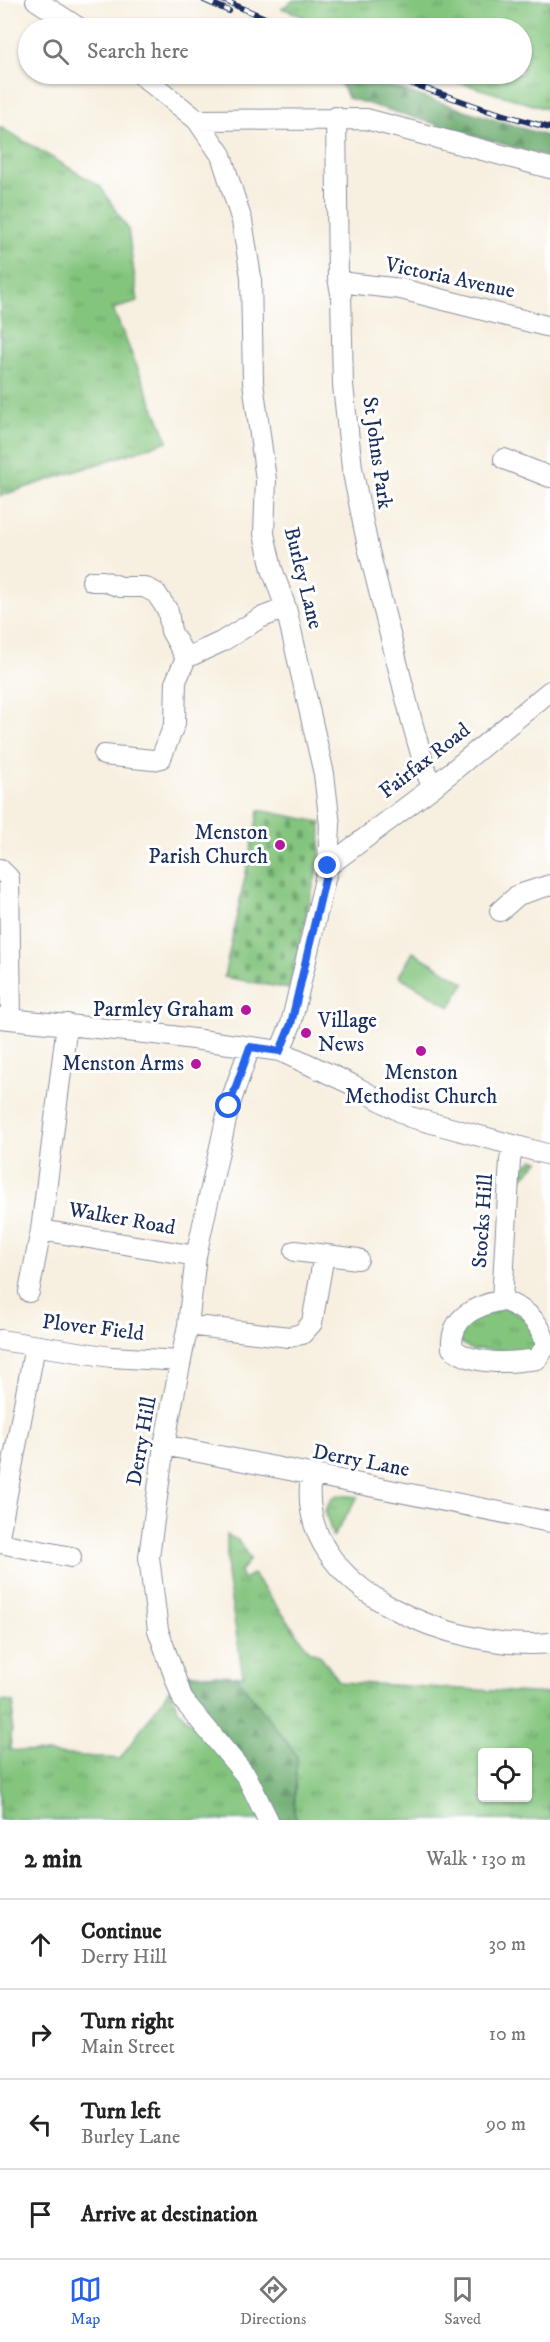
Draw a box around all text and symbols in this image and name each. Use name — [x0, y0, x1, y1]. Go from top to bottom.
search box — [18, 18, 532, 84]
icon: search — [39, 35, 72, 68]
text: Search here — [87, 38, 189, 65]
street label: Victoria Avenue — [382, 251, 517, 304]
street label: St Johns Park — [356, 395, 398, 511]
street label: Burley Lane — [278, 524, 328, 632]
street label: Fairfax Road — [374, 717, 476, 805]
place label: Menston Parish Church — [148, 820, 268, 870]
marker: Menston Parish Church — [273, 838, 287, 852]
route end — [314, 852, 340, 878]
place label: Parmley Graham — [93, 997, 234, 1023]
marker: Parmley Graham — [239, 1003, 253, 1017]
place label: Village News — [317, 1008, 377, 1058]
marker: Village News — [299, 1026, 313, 1040]
marker: Menston Methodist Church — [414, 1044, 428, 1058]
place label: Menston Arms — [62, 1051, 184, 1077]
marker: Menston Arms — [189, 1057, 203, 1071]
place label: Menston Methodist Church — [345, 1060, 497, 1110]
route start — [215, 1092, 241, 1118]
street label: Stocks Hill — [467, 1172, 499, 1269]
street label: Walker Road — [66, 1197, 178, 1241]
street label: Plover Field — [41, 1309, 146, 1347]
street label: Derry Hill — [121, 1394, 163, 1488]
street label: Derry Lane — [310, 1439, 412, 1483]
map controls — [478, 1748, 532, 1802]
button: locate — [478, 1748, 532, 1802]
text: 2 min — [24, 1843, 82, 1876]
text: Walk · 130 m — [426, 1847, 526, 1872]
text: Continue — [81, 1918, 162, 1945]
icon: ahead — [24, 1928, 57, 1961]
text: 30 m — [488, 1932, 526, 1957]
text: Derry Hill — [81, 1945, 167, 1970]
text: Turn right — [81, 2008, 174, 2035]
icon: right — [24, 2018, 57, 2051]
text: 10 m — [489, 2022, 526, 2047]
text: Main Street — [81, 2035, 175, 2060]
text: Turn left — [81, 2098, 161, 2125]
icon: left — [24, 2108, 57, 2141]
text: 90 m — [486, 2112, 526, 2137]
text: Burley Lane — [81, 2125, 180, 2150]
icon: arrive — [24, 2198, 57, 2231]
text: Arrive at destination — [81, 2201, 258, 2228]
tab: Map — [69, 2273, 102, 2329]
tab: Directions — [240, 2273, 306, 2329]
tab: Saved — [444, 2273, 481, 2329]

